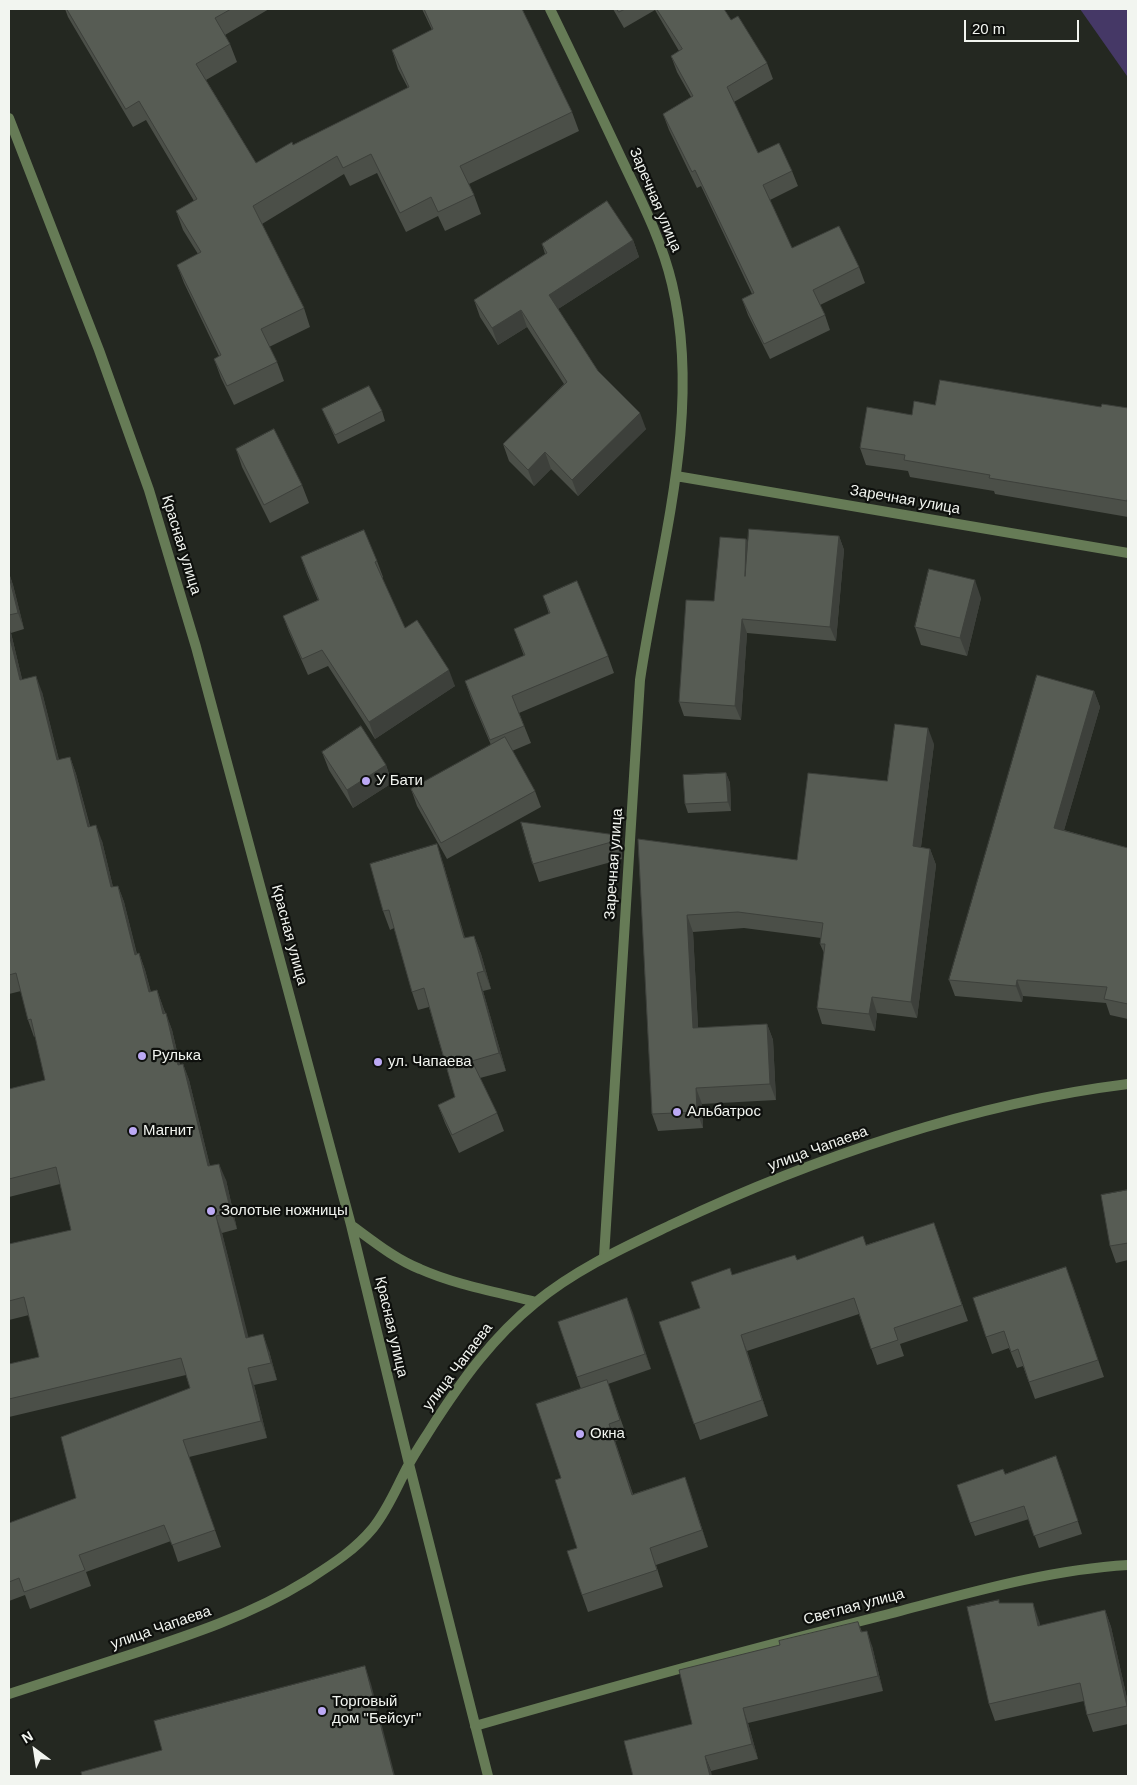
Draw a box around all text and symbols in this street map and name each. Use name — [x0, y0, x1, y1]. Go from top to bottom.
scale bar — [967, 10, 1082, 42]
text: 20 m — [972, 20, 1005, 37]
street label: Заречная улица — [625, 145, 685, 255]
street label: Заречная улица — [849, 481, 961, 519]
street label: Красная улица — [157, 493, 205, 597]
place label: У Бати — [376, 772, 423, 790]
marker: У Бати — [360, 775, 372, 787]
street label: Заречная улица — [601, 808, 627, 920]
street label: Красная улица — [267, 883, 311, 987]
place label: Рулька — [152, 1047, 201, 1065]
marker: Рулька — [136, 1050, 148, 1062]
place label: ул. Чапаева — [388, 1053, 472, 1071]
marker: ул. Чапаева — [372, 1056, 384, 1068]
place label: Альбатрос — [687, 1103, 761, 1121]
marker: Альбатрос — [671, 1106, 683, 1118]
place label: Магнит — [143, 1122, 193, 1140]
street label: улица Чапаева — [766, 1123, 870, 1175]
marker: Магнит — [127, 1125, 139, 1137]
place label: Золотые ножницы — [221, 1202, 348, 1220]
marker: Золотые ножницы — [205, 1205, 217, 1217]
street label: Красная улица — [371, 1275, 411, 1379]
street label: улица Чапаева — [419, 1320, 497, 1414]
place label: Окна — [590, 1425, 625, 1443]
marker: Окна — [574, 1428, 586, 1440]
street label: Светлая улица — [802, 1585, 906, 1629]
street label: улица Чапаева — [109, 1602, 213, 1654]
place label: Торговый дом "Бейсуг" — [332, 1693, 421, 1728]
marker: Торговый дом "Бейсуг" — [316, 1705, 328, 1717]
north arrow — [10, 1725, 60, 1775]
text: N — [19, 1728, 36, 1747]

